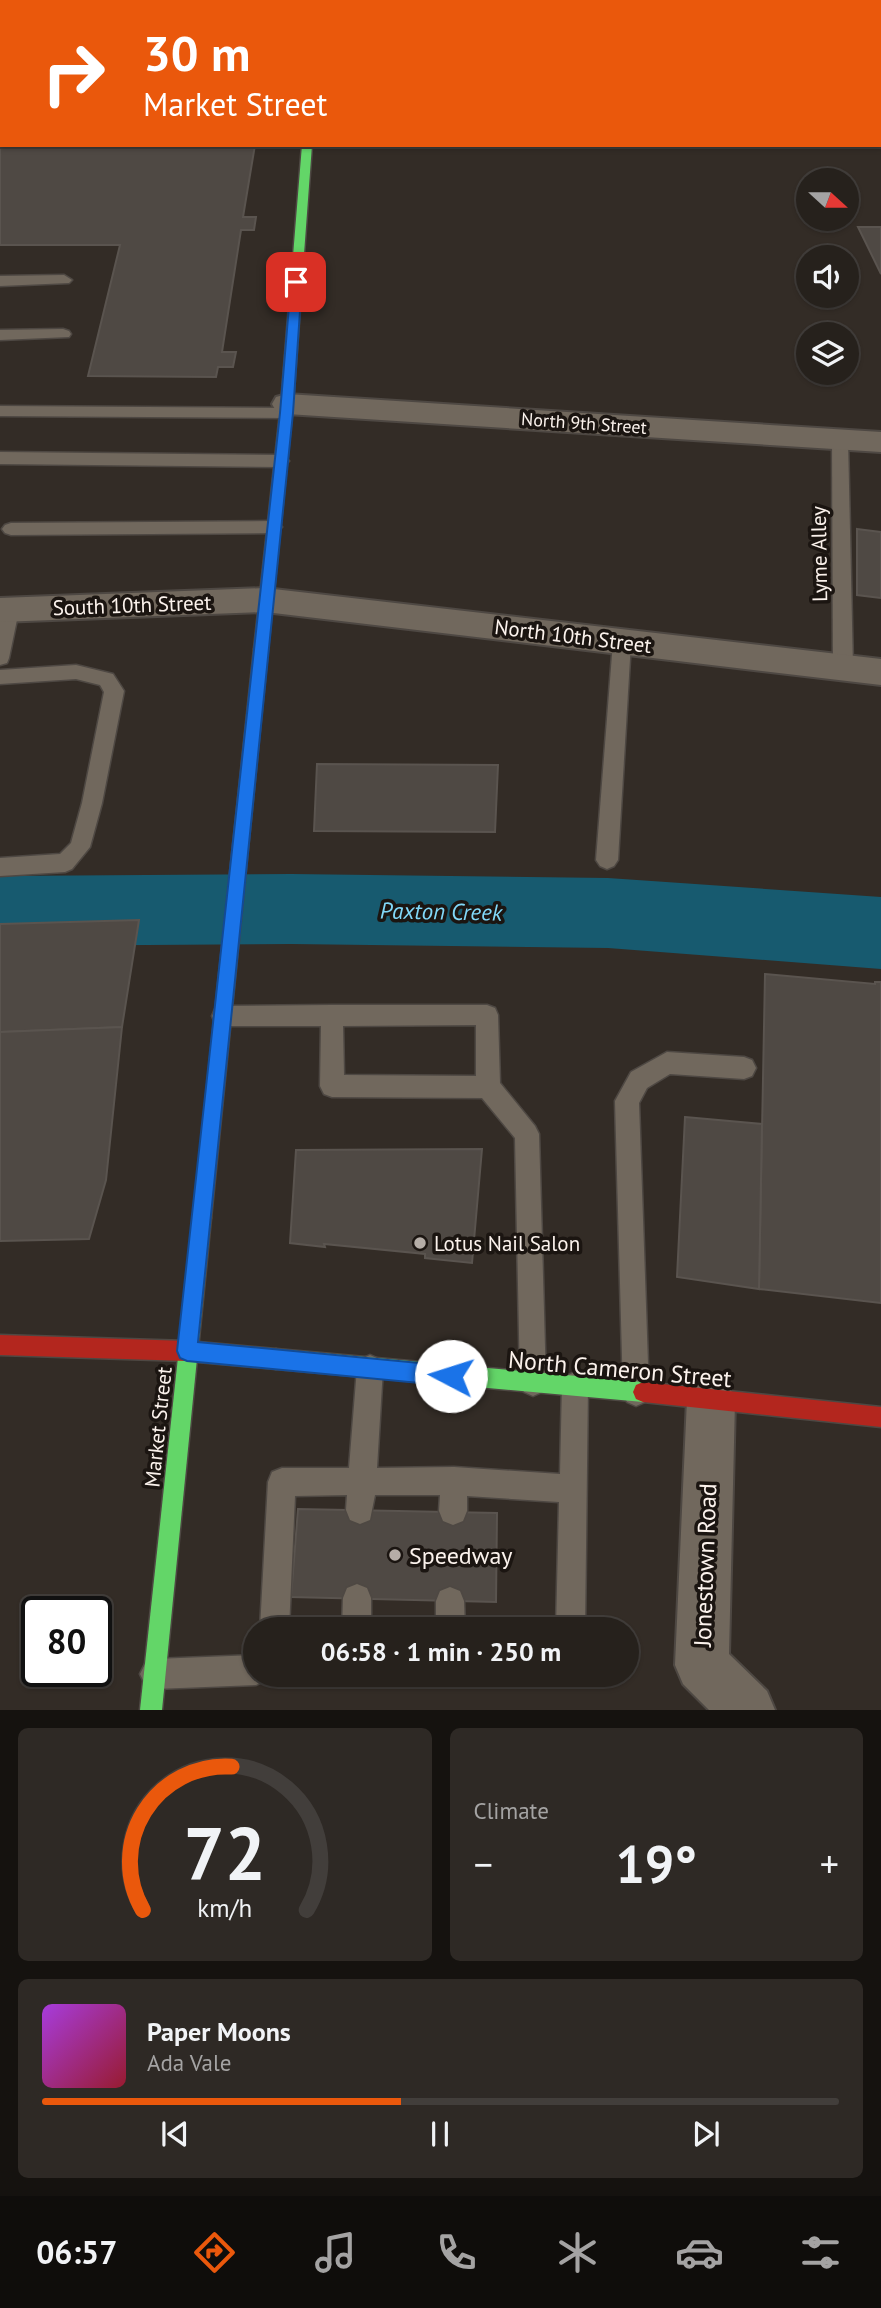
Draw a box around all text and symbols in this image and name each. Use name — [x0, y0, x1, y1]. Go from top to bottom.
text: 30 m — [143, 21, 250, 85]
icon: right — [28, 28, 119, 119]
text: Market Street — [143, 83, 327, 125]
north arrow — [796, 168, 859, 231]
map controls — [796, 168, 859, 385]
button: sound — [796, 245, 859, 308]
pin — [266, 252, 326, 312]
icon: arrive — [277, 263, 315, 301]
button: layers — [796, 322, 859, 385]
street label: North 9th Street — [520, 407, 648, 439]
street label: Lyme Alley — [805, 506, 833, 602]
street label: South 10th Street — [52, 589, 212, 621]
street label: North 10th Street — [493, 613, 653, 659]
water label: Paxton Creek — [380, 895, 504, 927]
place label: Lotus Nail Salon — [434, 1230, 580, 1257]
marker: Lotus Nail Salon — [412, 1235, 428, 1251]
position arrow — [414, 1339, 488, 1413]
street label: North Cameron Street — [507, 1344, 733, 1394]
street label: Market Street — [138, 1365, 178, 1489]
street label: Jonestown Road — [687, 1483, 723, 1648]
place label: Speedway — [409, 1540, 513, 1571]
marker: Speedway — [387, 1547, 403, 1563]
speed limit sign: 80 — [21, 1596, 112, 1687]
text: 06:58 · 1 min · 250 m — [321, 1635, 561, 1668]
text: Climate — [474, 1796, 549, 1825]
text: 72 — [183, 1807, 266, 1901]
text: 19° — [615, 1830, 697, 1897]
text: − — [474, 1839, 493, 1888]
text: + — [820, 1839, 839, 1888]
text: km/h — [197, 1892, 252, 1924]
text: Paper Moons — [147, 2015, 291, 2048]
text: Ada Vale — [147, 2048, 231, 2077]
icon: previous — [156, 2115, 194, 2153]
icon: pause — [421, 2115, 459, 2153]
icon: next — [687, 2115, 725, 2153]
icon: directions — [190, 2228, 239, 2277]
icon: music — [311, 2228, 360, 2277]
icon: phone — [432, 2228, 481, 2277]
icon: climate — [553, 2228, 602, 2277]
icon: car — [675, 2228, 724, 2277]
icon: filters — [796, 2228, 845, 2277]
text: 06:57 — [36, 2231, 117, 2273]

